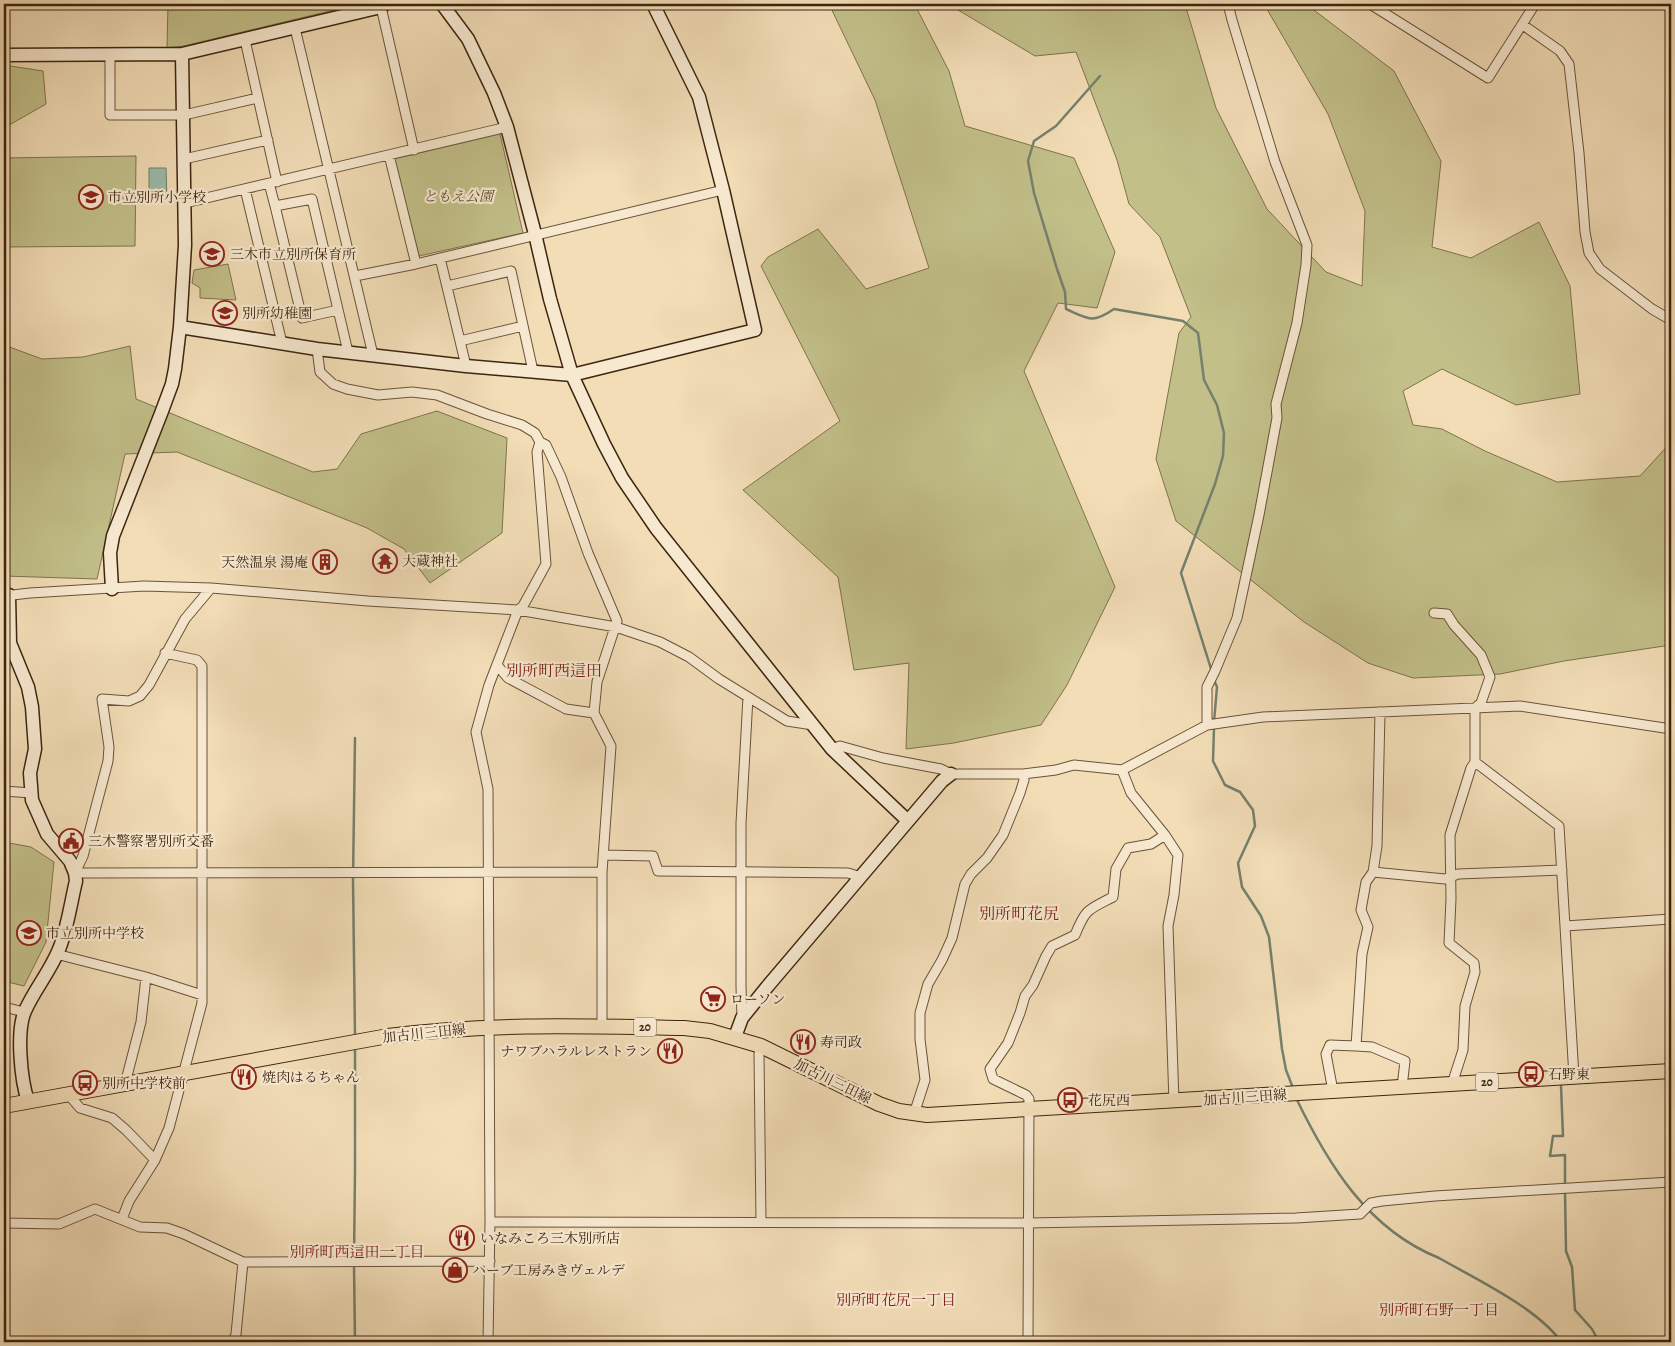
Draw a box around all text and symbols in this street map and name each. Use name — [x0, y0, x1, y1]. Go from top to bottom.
school or university icon: 市立別所小学校 — [78, 184, 104, 210]
park label: ともえ公園 — [423, 187, 495, 206]
place label: 市立別所小学校 — [108, 188, 206, 207]
school or university icon: 三木市立別所保育所 — [199, 241, 225, 267]
place label: 三木市立別所保育所 — [230, 245, 356, 264]
school or university icon: 別所幼稚園 — [212, 300, 238, 326]
place label: 別所幼稚園 — [242, 304, 312, 323]
temple icon: 大蔵神社 — [372, 548, 398, 574]
building icon: 天然温泉 湯庵 — [312, 549, 338, 575]
place label: 大蔵神社 — [402, 552, 458, 571]
place label: 天然温泉 湯庵 — [221, 553, 308, 572]
district label: 別所町西這田 — [506, 660, 602, 682]
public building icon: 三木警察署別所交番 — [58, 828, 84, 854]
place label: 三木警察署別所交番 — [88, 832, 214, 851]
district label: 別所町花尻 — [979, 903, 1059, 925]
school or university icon: 市立別所中学校 — [16, 920, 42, 946]
place label: 市立別所中学校 — [46, 924, 144, 943]
supermarket icon: ローソン — [700, 986, 726, 1012]
place label: ローソン — [730, 990, 785, 1009]
road number: 20 — [634, 1018, 656, 1036]
street label: 加古川三田線 — [381, 1020, 467, 1047]
restaurant icon: 寿司政 — [790, 1029, 816, 1055]
place label: 寿司政 — [820, 1033, 862, 1052]
restaurant icon: ナワブハラルレストラン — [657, 1038, 683, 1064]
place label: ナワブハラルレストラン — [500, 1042, 652, 1061]
street label: 加古川三田線 — [791, 1054, 875, 1108]
bus stop icon: 石野東 — [1518, 1061, 1544, 1087]
restaurant icon: 焼肉はるちゃん — [231, 1064, 257, 1090]
place label: 石野東 — [1548, 1065, 1590, 1084]
place label: 焼肉はるちゃん — [262, 1068, 360, 1087]
bus stop icon: 別所中学校前 — [72, 1070, 98, 1096]
road number: 20 — [1476, 1072, 1498, 1092]
place label: 別所中学校前 — [102, 1074, 186, 1093]
street label: 加古川三田線 — [1202, 1085, 1288, 1110]
bus stop icon: 花尻西 — [1057, 1087, 1083, 1113]
place label: 花尻西 — [1088, 1091, 1130, 1110]
restaurant icon: いなみころ三木別所店 — [449, 1225, 475, 1251]
place label: いなみころ三木別所店 — [480, 1229, 620, 1248]
district label: 別所町西這田一丁目 — [289, 1242, 425, 1262]
shop icon: ハーブ工房みきヴェルデ — [442, 1257, 468, 1283]
place label: ハーブ工房みきヴェルデ — [472, 1261, 626, 1280]
district label: 別所町花尻一丁目 — [836, 1290, 956, 1310]
district label: 別所町石野一丁目 — [1379, 1300, 1499, 1320]

